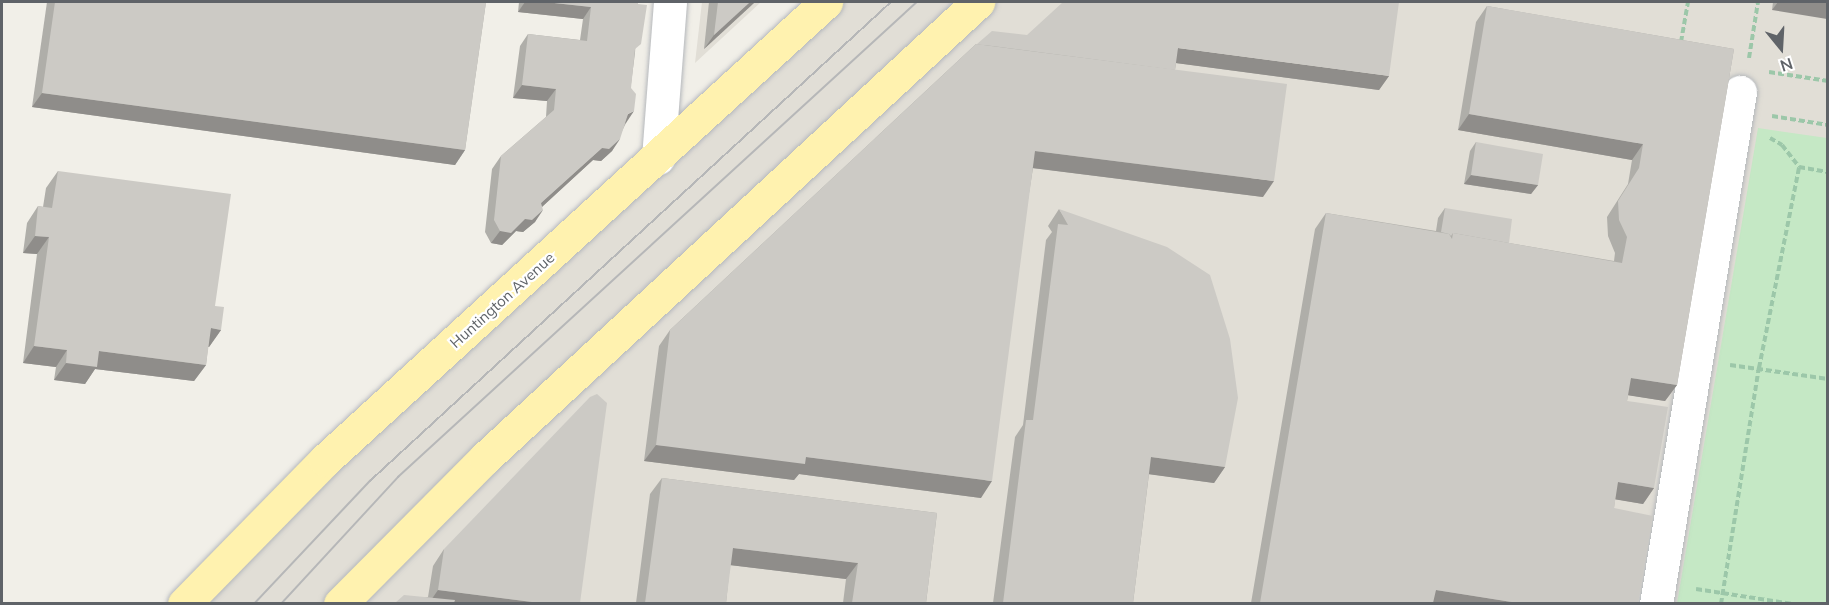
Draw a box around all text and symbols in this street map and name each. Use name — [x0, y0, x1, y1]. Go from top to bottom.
north arrow — [1751, 18, 1811, 78]
text: N — [1778, 54, 1795, 76]
street label: Huntington Avenue — [446, 248, 558, 352]

